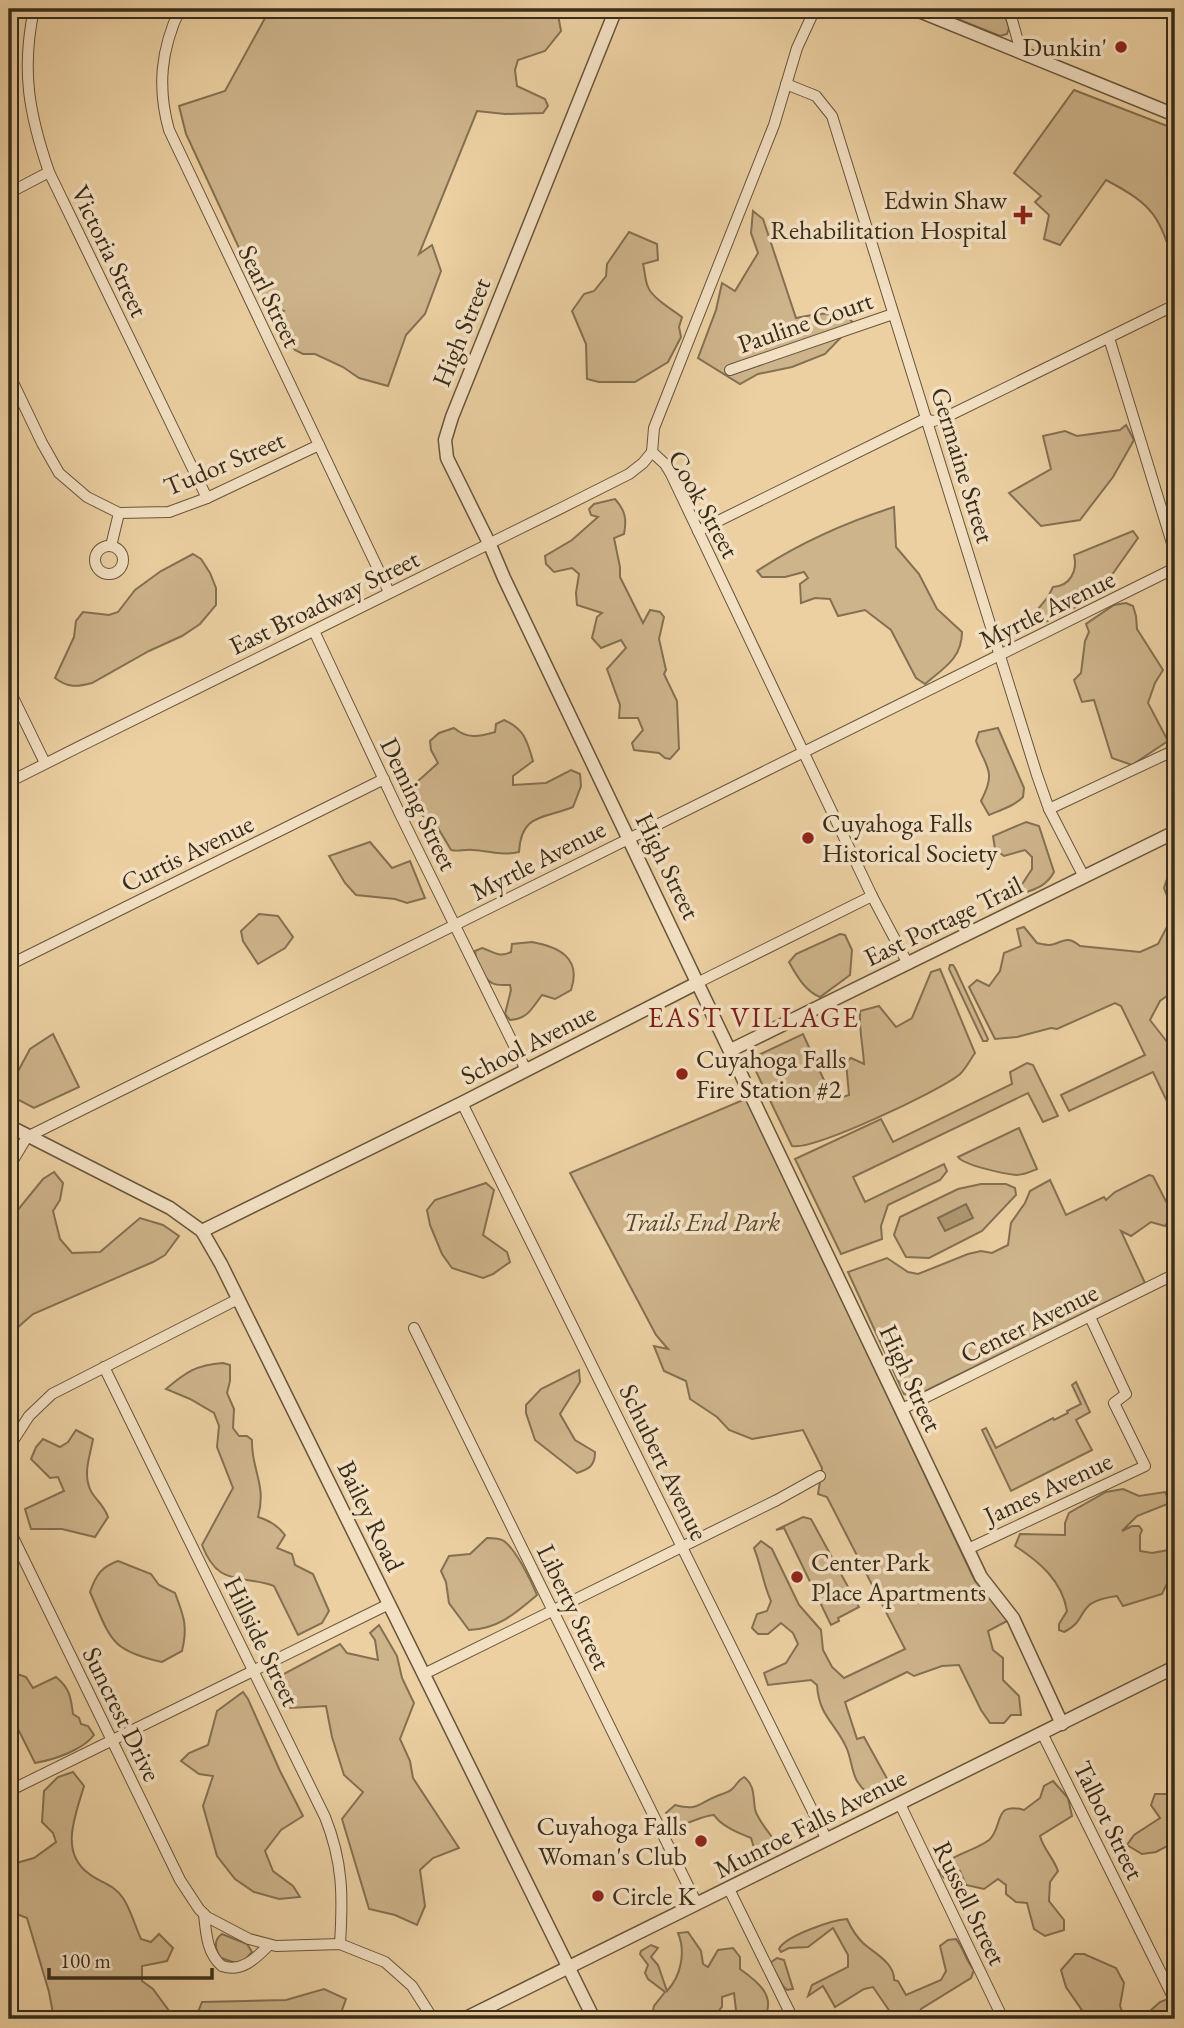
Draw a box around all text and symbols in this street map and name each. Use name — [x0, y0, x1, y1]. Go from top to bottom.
place label: Dunkin' — [1022, 30, 1107, 64]
marker: Dunkin' — [1113, 39, 1129, 55]
street label: Victoria Street — [63, 179, 157, 323]
place label: Edwin Shaw Rehabilitation Hospital — [770, 183, 1007, 247]
marker: Edwin Shaw Rehabilitation Hospital — [1013, 205, 1033, 225]
street label: Searl Street — [231, 239, 309, 353]
street label: High Street — [424, 273, 498, 391]
street label: Pauline Court — [733, 283, 877, 361]
street label: Germaine Street — [923, 383, 1003, 547]
street label: Tudor Street — [158, 422, 290, 504]
street label: Cook Street — [660, 444, 748, 564]
street label: East Broadway Street — [223, 541, 425, 663]
street label: Myrtle Avenue — [974, 562, 1120, 656]
street label: Deming Street — [372, 732, 466, 876]
street label: Curtis Avenue — [115, 806, 259, 900]
place label: Cuyahoga Falls Historical Society — [822, 806, 998, 870]
street label: High Street — [628, 807, 708, 925]
street label: Myrtle Avenue — [465, 812, 611, 908]
marker: Cuyahoga Falls Historical Society — [800, 830, 816, 846]
street label: East Portage Trail — [858, 868, 1028, 974]
street label: School Avenue — [455, 995, 601, 1093]
district label: EAST VILLAGE — [648, 999, 860, 1035]
place label: Cuyahoga Falls Fire Station #2 — [696, 1042, 846, 1106]
marker: Cuyahoga Falls Fire Station #2 — [674, 1066, 690, 1082]
park label: Trails End Park — [624, 1205, 781, 1239]
street label: Center Avenue — [955, 1275, 1103, 1371]
street label: High Street — [871, 1319, 951, 1437]
street label: Schubert Avenue — [611, 1378, 717, 1546]
street label: James Avenue — [977, 1443, 1118, 1533]
street label: Bailey Road — [330, 1455, 413, 1578]
street label: Liberty Street — [529, 1539, 619, 1675]
place label: Center Park Place Apartments — [811, 1545, 986, 1609]
marker: Center Park Place Apartments — [789, 1569, 805, 1585]
street label: Hillside Street — [216, 1570, 308, 1712]
street label: Suncrest Drive — [75, 1641, 169, 1787]
street label: Talbot Street — [1066, 1755, 1152, 1885]
street label: Munroe Falls Avenue — [708, 1760, 912, 1886]
place label: Cuyahoga Falls Woman's Club — [537, 1809, 687, 1873]
marker: Cuyahoga Falls Woman's Club — [693, 1833, 709, 1849]
street label: Russell Street — [925, 1835, 1015, 1971]
place label: Circle K — [612, 1879, 696, 1913]
marker: Circle K — [590, 1888, 606, 1904]
scale bar — [49, 1937, 212, 1981]
text: 100 m — [60, 1947, 111, 1974]

